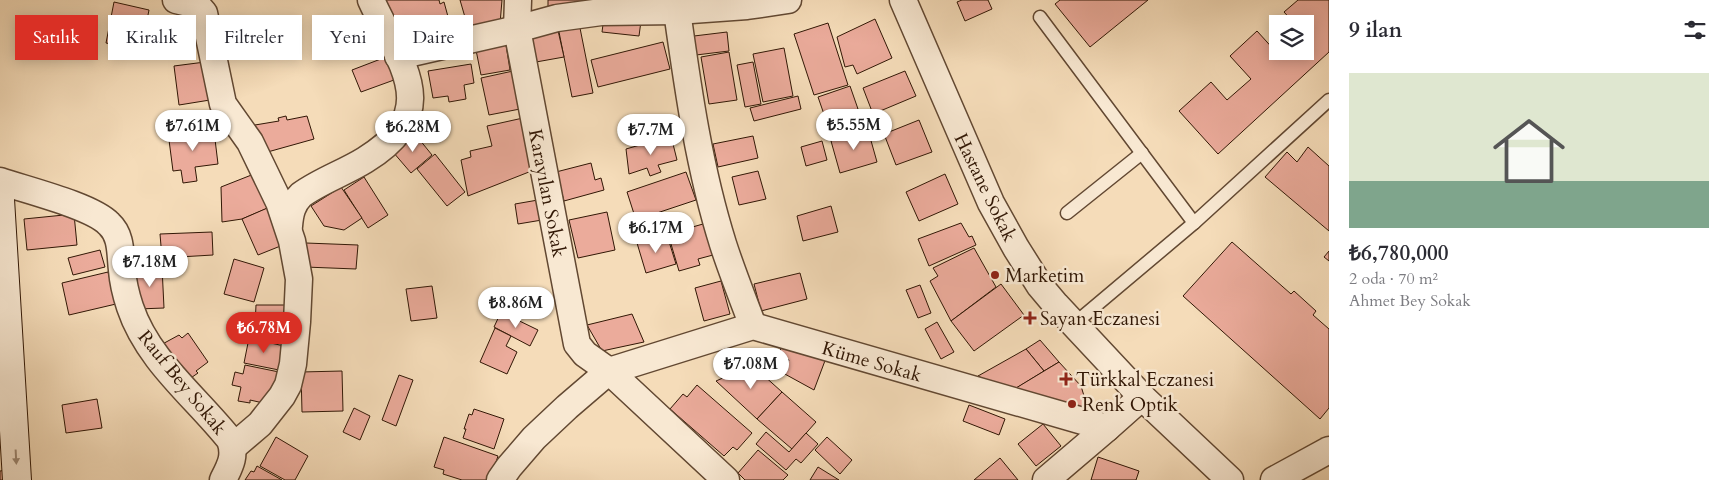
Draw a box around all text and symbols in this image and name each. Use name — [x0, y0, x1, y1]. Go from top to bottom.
chip: Satılık — [15, 15, 98, 60]
chip: Kiralık — [108, 15, 196, 60]
chip: Filtreler — [206, 15, 302, 60]
chip: Yeni — [312, 15, 384, 60]
chip: Daire — [394, 15, 473, 60]
map controls — [1269, 15, 1314, 60]
button: layers — [1269, 15, 1314, 60]
text: 9 ilan — [1349, 16, 1402, 45]
icon: filters — [1681, 16, 1709, 44]
icon: home — [1484, 106, 1574, 196]
pin: ₺5.55M — [813, 108, 895, 151]
pin: ₺7.61M — [152, 110, 234, 152]
pin: ₺6.28M — [372, 110, 454, 153]
pin: ₺7.7M — [616, 114, 686, 156]
text: ₺5.55M — [827, 114, 881, 136]
text: ₺7.61M — [166, 115, 220, 137]
text: ₺6.28M — [386, 116, 440, 138]
text: ₺7.7M — [628, 119, 674, 141]
street label: Karayılan Sokak — [522, 127, 572, 260]
street label: Hastane Sokak — [948, 129, 1023, 247]
pin: ₺6.17M — [615, 212, 697, 254]
text: ₺6.17M — [629, 217, 683, 239]
text: ₺6,780,000 — [1349, 239, 1449, 268]
pin: ₺7.18M — [109, 246, 191, 288]
text: ₺7.18M — [123, 251, 177, 273]
place label: Marketim — [1005, 263, 1085, 289]
text: 2 oda · 70 m² — [1349, 268, 1438, 290]
marker: Marketim — [989, 269, 1001, 281]
pin: ₺8.86M — [475, 286, 557, 329]
text: Ahmet Bey Sokak — [1349, 290, 1471, 312]
text: ₺8.86M — [489, 292, 543, 314]
place label: Sayan Eczanesi — [1040, 306, 1160, 332]
pin: ₺6.78M — [223, 312, 305, 354]
marker: Sayan Eczanesi — [1024, 312, 1036, 324]
text: ₺6.78M — [237, 317, 291, 339]
street label: Rauf Bey Sokak — [132, 325, 233, 441]
street label: Küme Sokak — [819, 335, 925, 389]
pin: ₺7.08M — [710, 348, 792, 390]
text: ₺7.08M — [724, 353, 778, 375]
place label: Türkkal Eczanesi — [1076, 367, 1214, 393]
marker: Türkkal Eczanesi — [1060, 373, 1072, 385]
place label: Renk Optik — [1082, 392, 1179, 418]
marker: Renk Optik — [1066, 398, 1078, 410]
one-way arrow — [13, 450, 21, 466]

